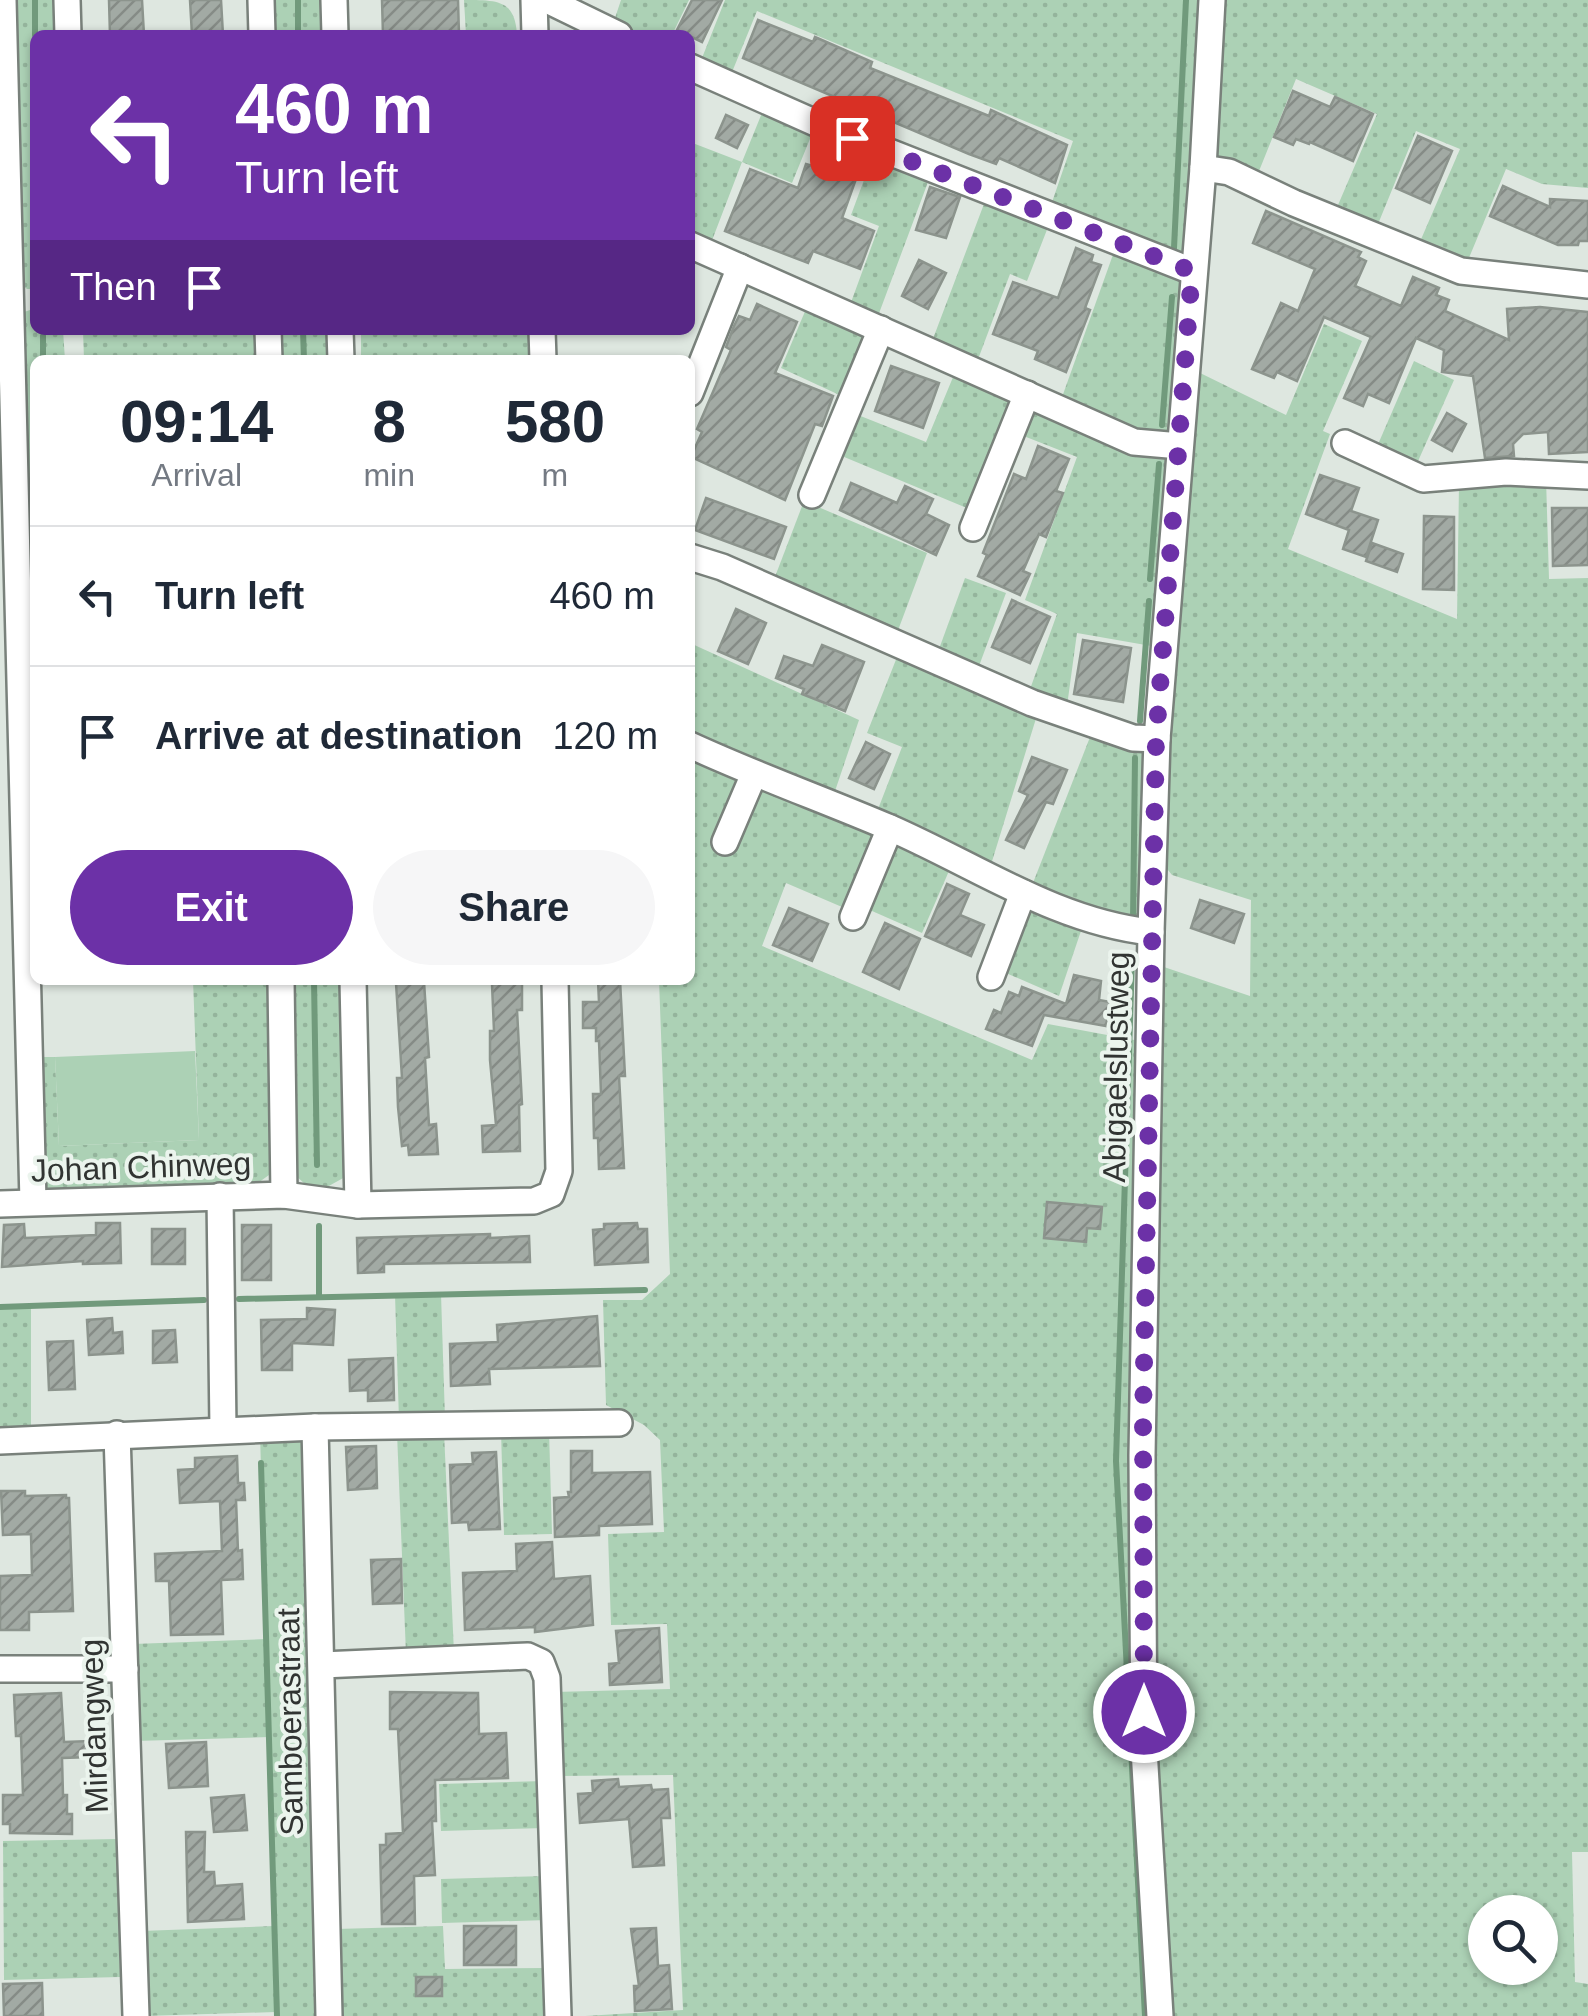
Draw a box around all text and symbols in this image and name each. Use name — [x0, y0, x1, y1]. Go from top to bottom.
icon: left — [70, 70, 200, 200]
text: 460 m — [235, 70, 433, 148]
pin — [810, 96, 895, 181]
icon: arrive — [825, 111, 880, 166]
text: Turn left — [235, 152, 398, 203]
icon: arrive — [177, 260, 232, 315]
text: Then — [70, 266, 157, 308]
text: 09:14 — [120, 388, 273, 455]
text: 8 — [372, 388, 406, 455]
text: 580 — [505, 388, 605, 455]
text: Arrival — [151, 457, 242, 493]
text: min — [363, 457, 415, 493]
text: m — [542, 457, 568, 493]
icon: left — [70, 569, 125, 624]
text: Turn left — [155, 575, 304, 617]
text: 460 m — [549, 575, 655, 617]
icon: arrive — [70, 709, 125, 764]
text: Arrive at destination — [155, 715, 522, 757]
text: 120 m — [552, 715, 658, 757]
button: Exit — [70, 850, 353, 965]
button: Share — [373, 850, 655, 965]
street label: Abigaelslustweg — [1096, 951, 1136, 1183]
street label: Johan Chinweg — [30, 1145, 252, 1189]
street label: Samboerastraat — [270, 1608, 310, 1836]
street label: Mirdangweg — [73, 1638, 115, 1814]
position arrow — [1092, 1660, 1196, 1764]
map controls — [1468, 1895, 1558, 1985]
button: search — [1468, 1895, 1558, 1985]

